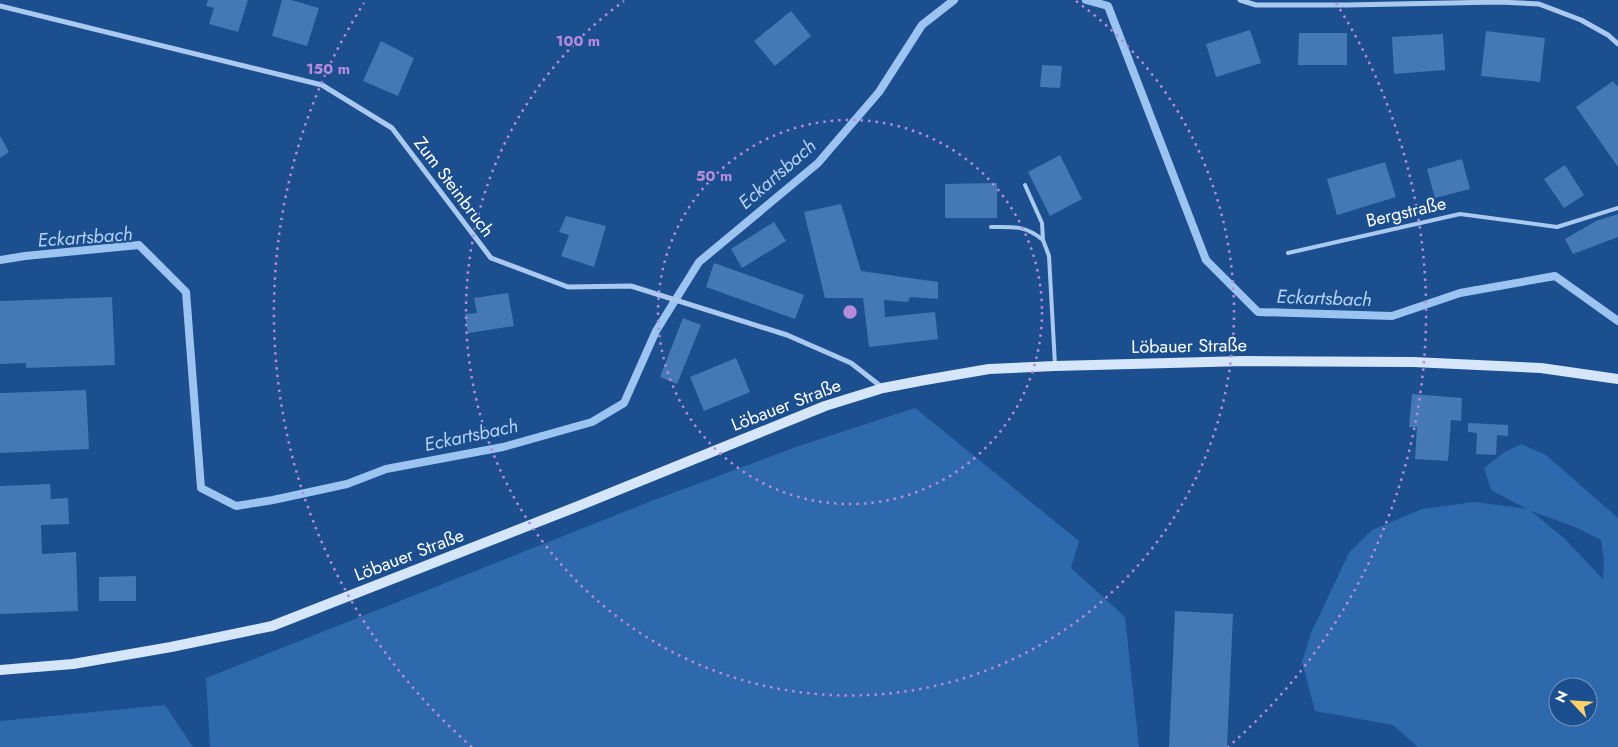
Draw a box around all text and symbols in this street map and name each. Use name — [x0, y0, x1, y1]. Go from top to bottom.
text: 100 m — [556, 30, 600, 52]
text: 150 m — [306, 58, 350, 80]
street label: Zum Steinbruch — [408, 131, 500, 243]
water label: Eckartsbach — [732, 133, 822, 215]
text: 50 m — [696, 165, 732, 187]
street label: Bergstraße — [1363, 190, 1449, 234]
water label: Eckartsbach — [37, 220, 133, 254]
water label: Eckartsbach — [1276, 283, 1372, 313]
centre of rings — [841, 303, 859, 321]
street label: Löbauer Straße — [1131, 332, 1247, 360]
street label: Löbauer Straße — [727, 372, 845, 438]
water label: Eckartsbach — [422, 412, 520, 458]
street label: Löbauer Straße — [350, 522, 468, 588]
north arrow — [1548, 677, 1598, 727]
text: N — [1550, 687, 1573, 706]

